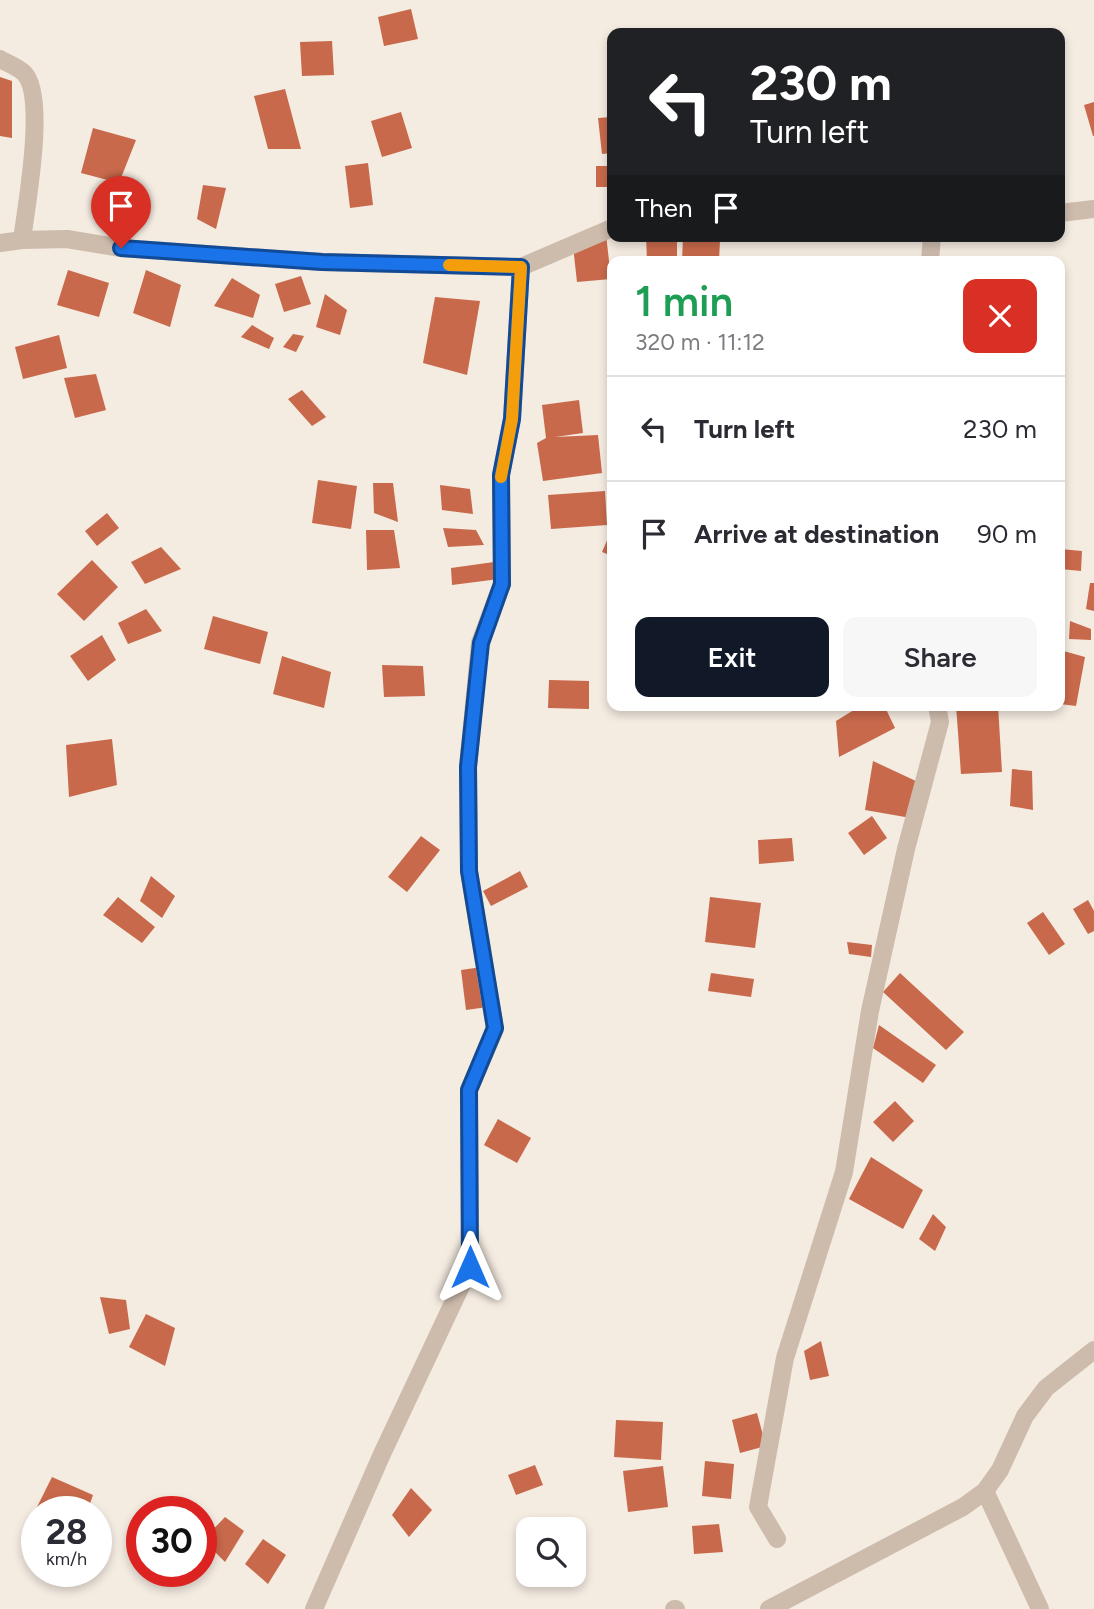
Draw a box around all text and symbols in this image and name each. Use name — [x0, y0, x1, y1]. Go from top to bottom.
text: 230 m — [750, 53, 892, 112]
icon: left — [635, 56, 726, 147]
text: Turn left — [750, 113, 869, 151]
pin — [91, 176, 151, 248]
icon: arrive — [102, 187, 140, 225]
icon: arrive — [707, 189, 745, 227]
text: Then — [635, 192, 693, 224]
text: 1 min — [635, 276, 733, 327]
button: close — [963, 279, 1037, 353]
text: 320 m · 11:12 — [635, 328, 765, 356]
icon: left — [635, 410, 673, 448]
text: Turn left — [694, 413, 795, 445]
text: 230 m — [963, 413, 1037, 445]
icon: arrive — [635, 515, 673, 553]
text: Arrive at destination — [694, 518, 939, 550]
text: 90 m — [977, 518, 1037, 550]
button: Exit — [635, 617, 829, 697]
button: Share — [843, 617, 1037, 697]
position arrow — [433, 1230, 507, 1304]
speed limit sign: 30 — [126, 1496, 217, 1587]
text: 28 — [46, 1511, 87, 1553]
map controls — [516, 1517, 586, 1587]
button: search — [516, 1517, 586, 1587]
text: km/h — [46, 1548, 87, 1570]

